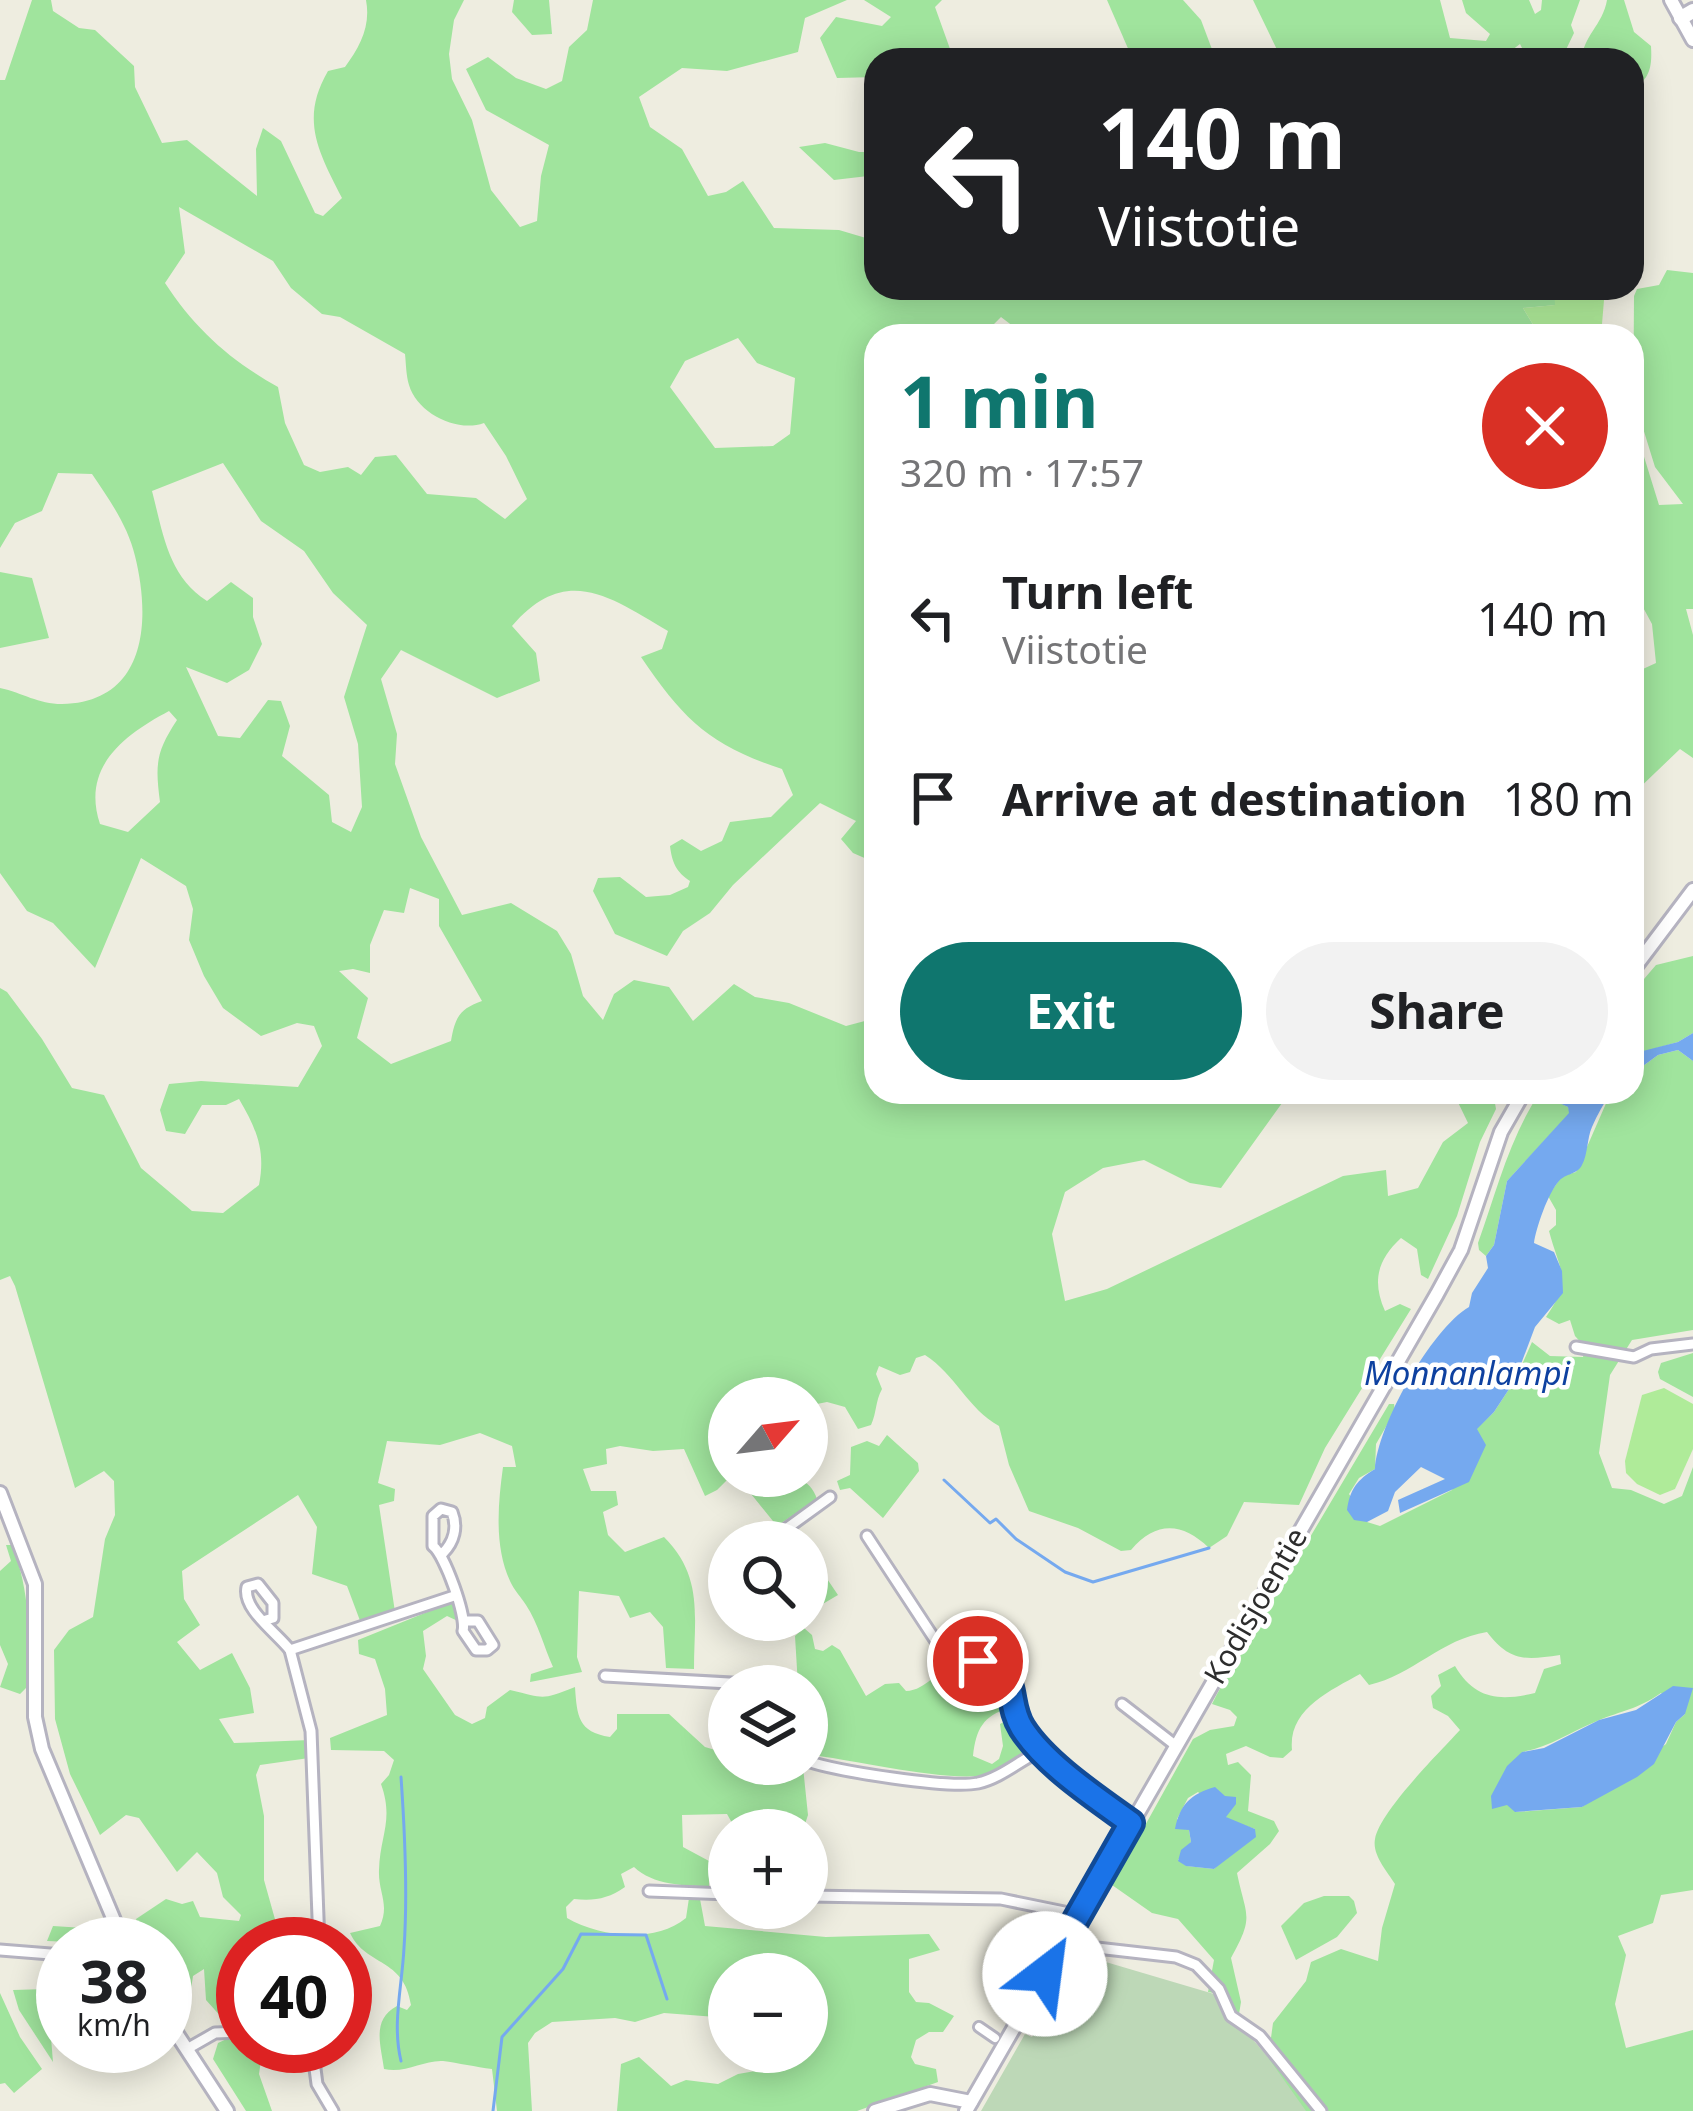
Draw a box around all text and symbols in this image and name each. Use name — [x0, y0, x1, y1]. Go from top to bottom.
text: 140 m — [1098, 79, 1346, 194]
icon: left — [900, 96, 1056, 252]
text: Viistotie — [1098, 188, 1300, 262]
text: 1 min — [900, 351, 1098, 449]
button: close — [1482, 363, 1608, 489]
text: 320 m · 17:57 — [900, 445, 1144, 498]
text: Turn left — [1002, 561, 1193, 622]
icon: left — [900, 585, 966, 651]
text: 140 m — [1477, 588, 1608, 649]
text: Viistotie — [1002, 622, 1148, 675]
icon: arrive — [900, 765, 966, 831]
text: Arrive at destination — [1002, 768, 1467, 829]
text: 180 m — [1503, 768, 1634, 829]
button: Exit — [900, 942, 1242, 1080]
button: Share — [1266, 942, 1608, 1080]
water label: Monnanlampi — [1364, 1350, 1571, 1395]
north arrow — [708, 1377, 828, 1497]
map controls — [708, 1377, 828, 2073]
street label: Kodisjoentie — [1193, 1520, 1316, 1691]
button: search — [708, 1521, 828, 1641]
pin — [927, 1610, 1029, 1712]
icon: arrive — [945, 1628, 1011, 1694]
button: layers — [708, 1665, 828, 1785]
button: + — [708, 1809, 828, 1929]
position arrow — [982, 1911, 1108, 2037]
speed limit sign: 40 — [216, 1917, 372, 2073]
text: 38 — [80, 1939, 148, 2021]
button: − — [708, 1953, 828, 2073]
text: km/h — [77, 2004, 151, 2045]

